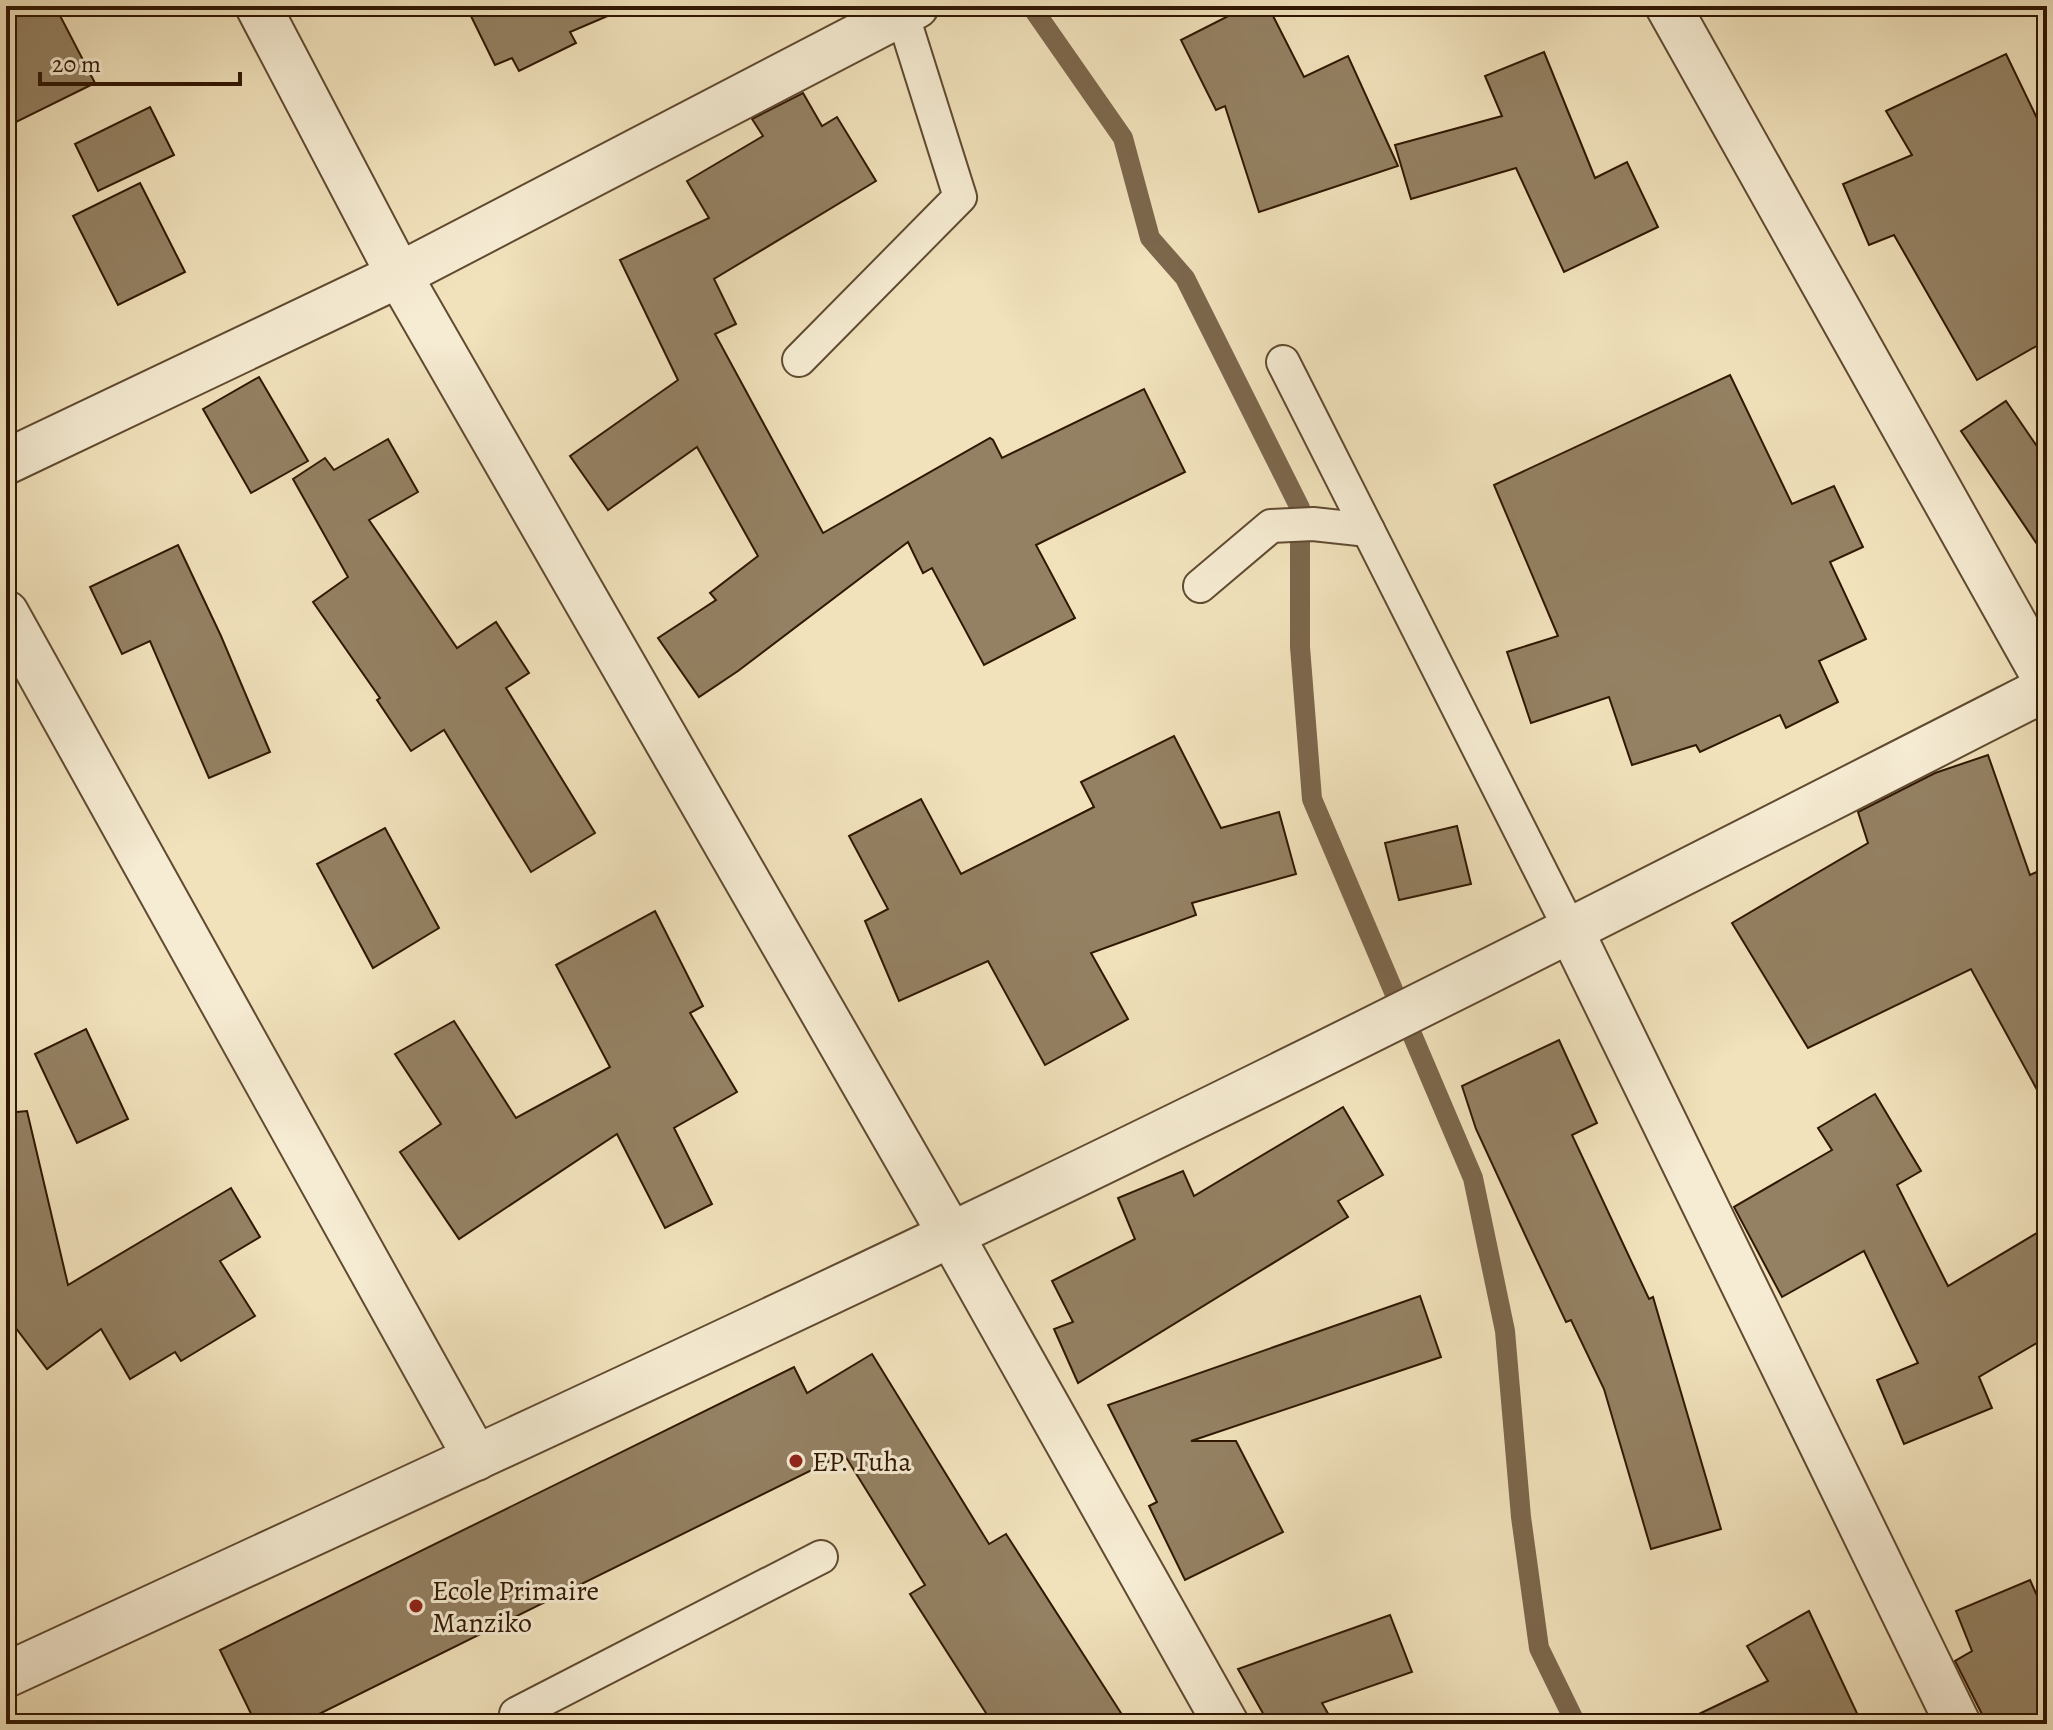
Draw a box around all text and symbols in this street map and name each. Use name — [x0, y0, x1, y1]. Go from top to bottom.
scale bar — [40, 36, 240, 86]
text: 20 m — [52, 48, 101, 80]
place label: EP. Tuha — [812, 1443, 911, 1481]
marker: EP. Tuha — [787, 1452, 805, 1470]
place label: Ecole Primaire Manziko — [432, 1572, 599, 1642]
marker: Ecole Primaire Manziko — [407, 1597, 425, 1615]

